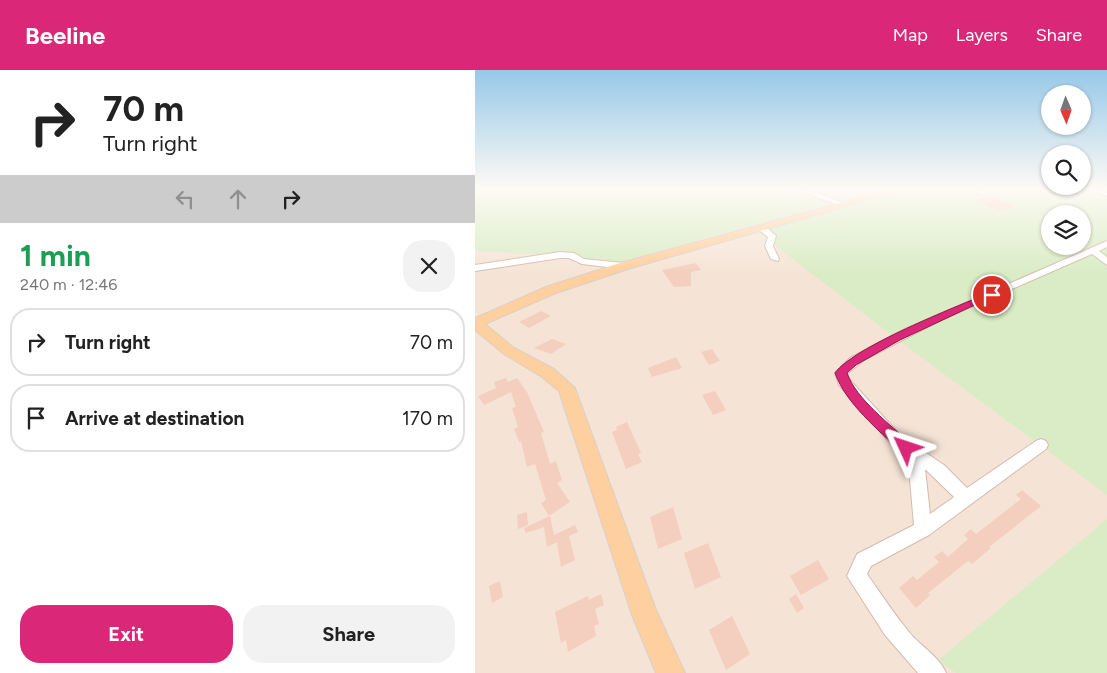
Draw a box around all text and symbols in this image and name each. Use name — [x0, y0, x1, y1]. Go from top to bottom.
text: Beeline — [25, 21, 105, 50]
text: Map — [893, 24, 928, 46]
text: Layers — [956, 24, 1008, 46]
text: Share — [1036, 24, 1082, 46]
north arrow — [1041, 85, 1091, 135]
map controls — [1041, 85, 1091, 255]
text: 70 m — [103, 88, 184, 130]
icon: right — [20, 90, 85, 155]
text: Turn right — [103, 130, 198, 157]
button: search — [1041, 145, 1091, 195]
icon: left — [171, 185, 199, 213]
icon: ahead — [224, 185, 252, 213]
icon: right — [277, 185, 305, 213]
button: layers — [1041, 205, 1091, 255]
text: 1 min — [20, 237, 91, 274]
button: close — [403, 240, 455, 292]
pin — [971, 274, 1013, 316]
text: 240 m · 12:46 — [20, 275, 117, 294]
icon: arrive — [978, 281, 1006, 309]
icon: right — [22, 328, 50, 356]
text: Turn right — [65, 331, 151, 354]
text: 70 m — [410, 331, 453, 354]
icon: arrive — [22, 404, 50, 432]
text: Arrive at destination — [65, 407, 244, 430]
text: 170 m — [402, 407, 453, 430]
position arrow — [879, 421, 931, 473]
button: Exit — [20, 605, 233, 663]
button: Share — [243, 605, 455, 663]

